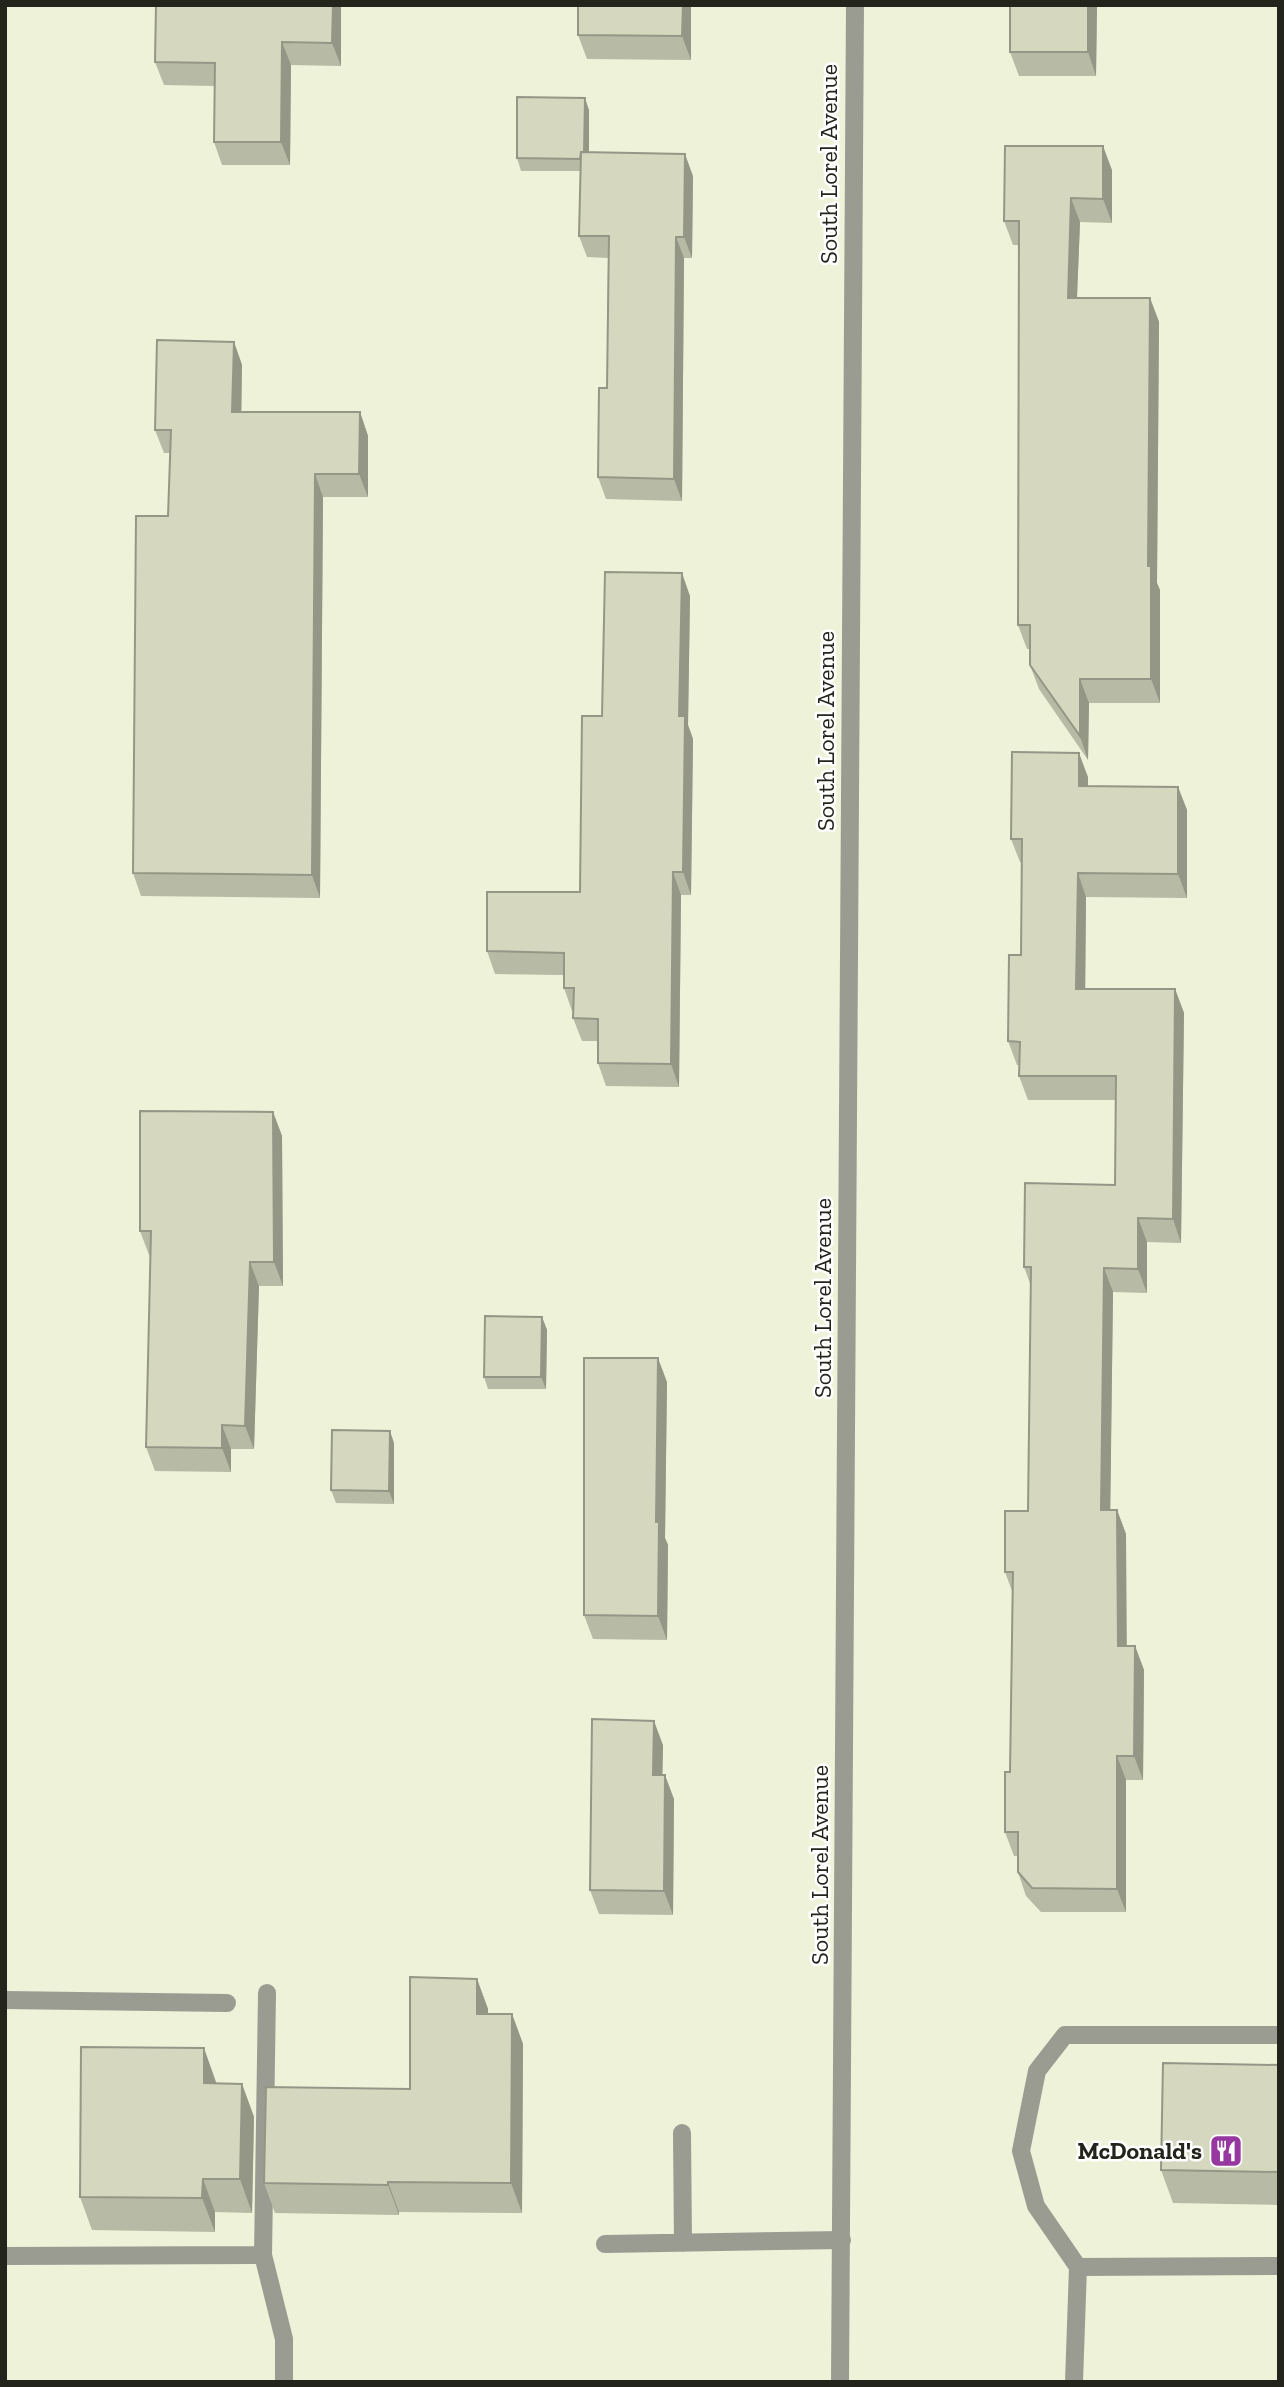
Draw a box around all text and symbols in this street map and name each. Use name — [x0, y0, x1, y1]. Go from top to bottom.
street label: South Lorel Avenue — [814, 64, 843, 264]
street label: South Lorel Avenue — [811, 631, 840, 831]
street label: South Lorel Avenue — [808, 1198, 837, 1398]
street label: South Lorel Avenue — [805, 1765, 834, 1965]
restaurant icon: McDonald's — [1207, 2132, 1245, 2170]
place label: McDonald's — [1078, 2136, 1202, 2165]

